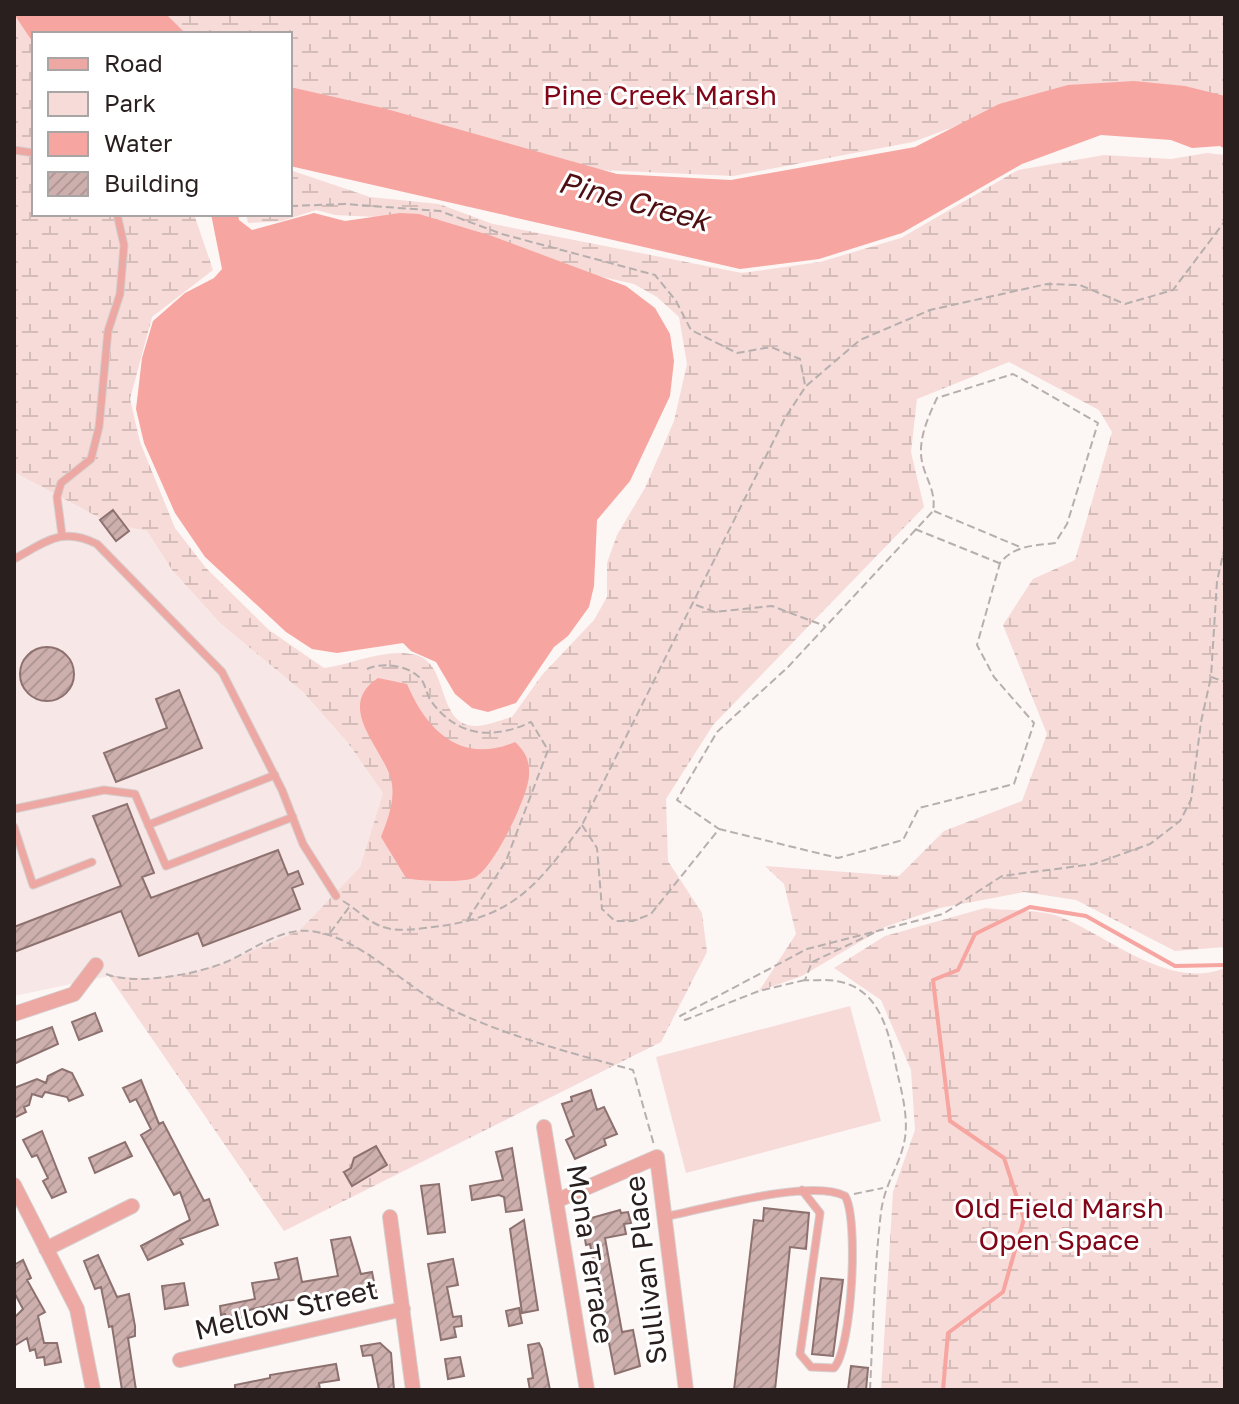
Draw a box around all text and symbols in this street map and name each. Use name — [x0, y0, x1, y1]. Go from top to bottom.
legend — [32, 32, 292, 216]
text: Road — [104, 48, 163, 77]
park label: Pine Creek Marsh — [543, 78, 777, 111]
text: Park — [104, 88, 156, 117]
text: Water — [104, 128, 172, 157]
water label: Pine Creek — [555, 164, 716, 239]
text: Building — [104, 168, 199, 197]
street label: Mona Terrace — [561, 1162, 621, 1346]
street label: Sullivan Place — [617, 1174, 673, 1366]
park label: Old Field Marsh Open Space — [954, 1191, 1164, 1256]
street label: Mellow Street — [191, 1272, 381, 1346]

